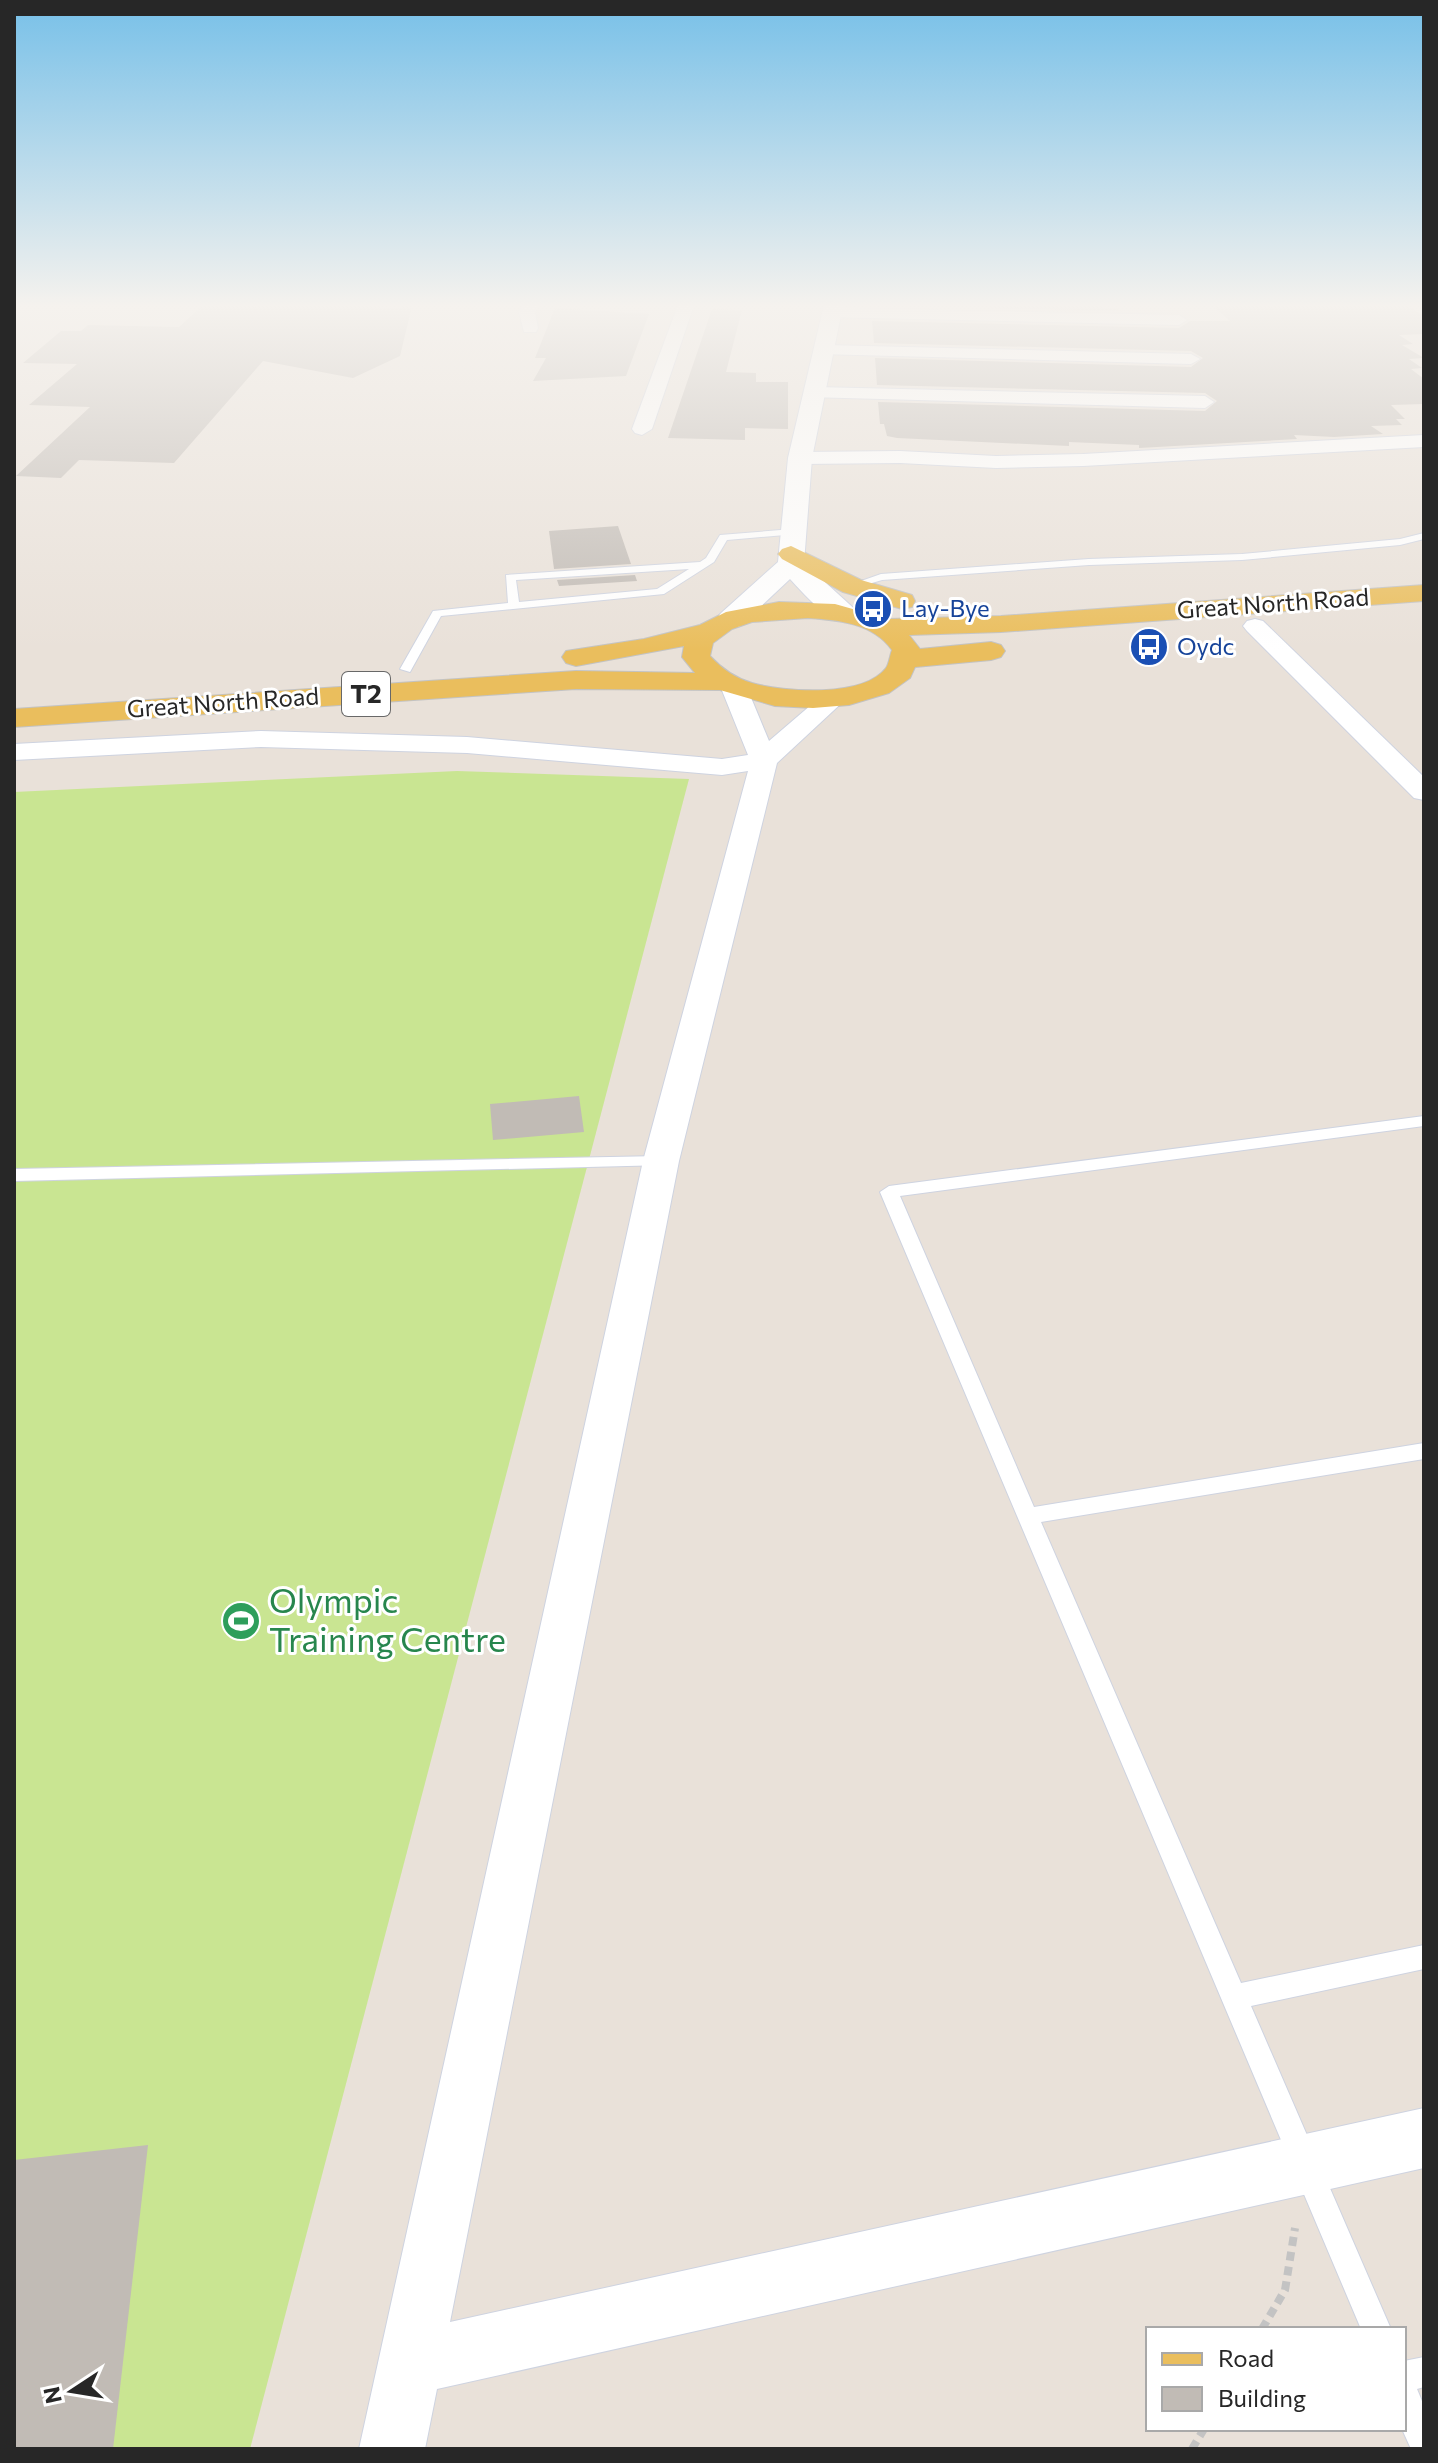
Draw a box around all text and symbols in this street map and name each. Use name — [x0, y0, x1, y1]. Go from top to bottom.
street label: Great North Road — [1176, 581, 1370, 624]
bus stop icon: Lay-Bye — [852, 588, 894, 630]
place label: Lay-Bye — [901, 593, 990, 622]
bus stop icon: Oydc — [1128, 626, 1170, 668]
place label: Oydc — [1177, 631, 1234, 660]
road number: T2 — [342, 672, 390, 716]
street label: Great North Road — [126, 680, 320, 723]
place label: Olympic Training Centre — [269, 1578, 506, 1659]
sports icon: Olympic Training Centre — [220, 1600, 262, 1642]
legend — [1146, 2327, 1406, 2431]
text: Road — [1218, 2343, 1274, 2372]
north arrow — [32, 2351, 112, 2431]
text: Building — [1218, 2383, 1306, 2412]
text: N — [37, 2384, 67, 2406]

